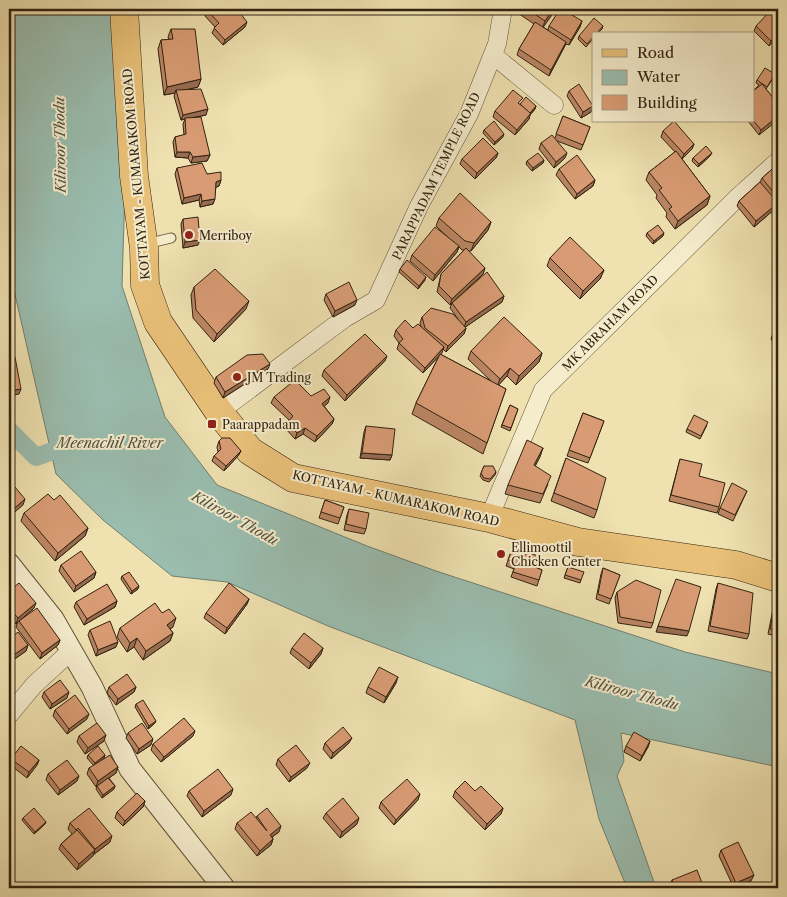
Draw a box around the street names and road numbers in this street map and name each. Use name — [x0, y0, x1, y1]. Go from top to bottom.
street label: KOTTAYAM - KUMARAKOM ROAD — [119, 67, 153, 280]
street label: PARAPPADAM TEMPLE ROAD — [389, 90, 483, 262]
street label: MK ABRAHAM ROAD — [559, 272, 661, 374]
street label: KOTTAYAM - KUMARAKOM ROAD — [291, 467, 501, 529]

